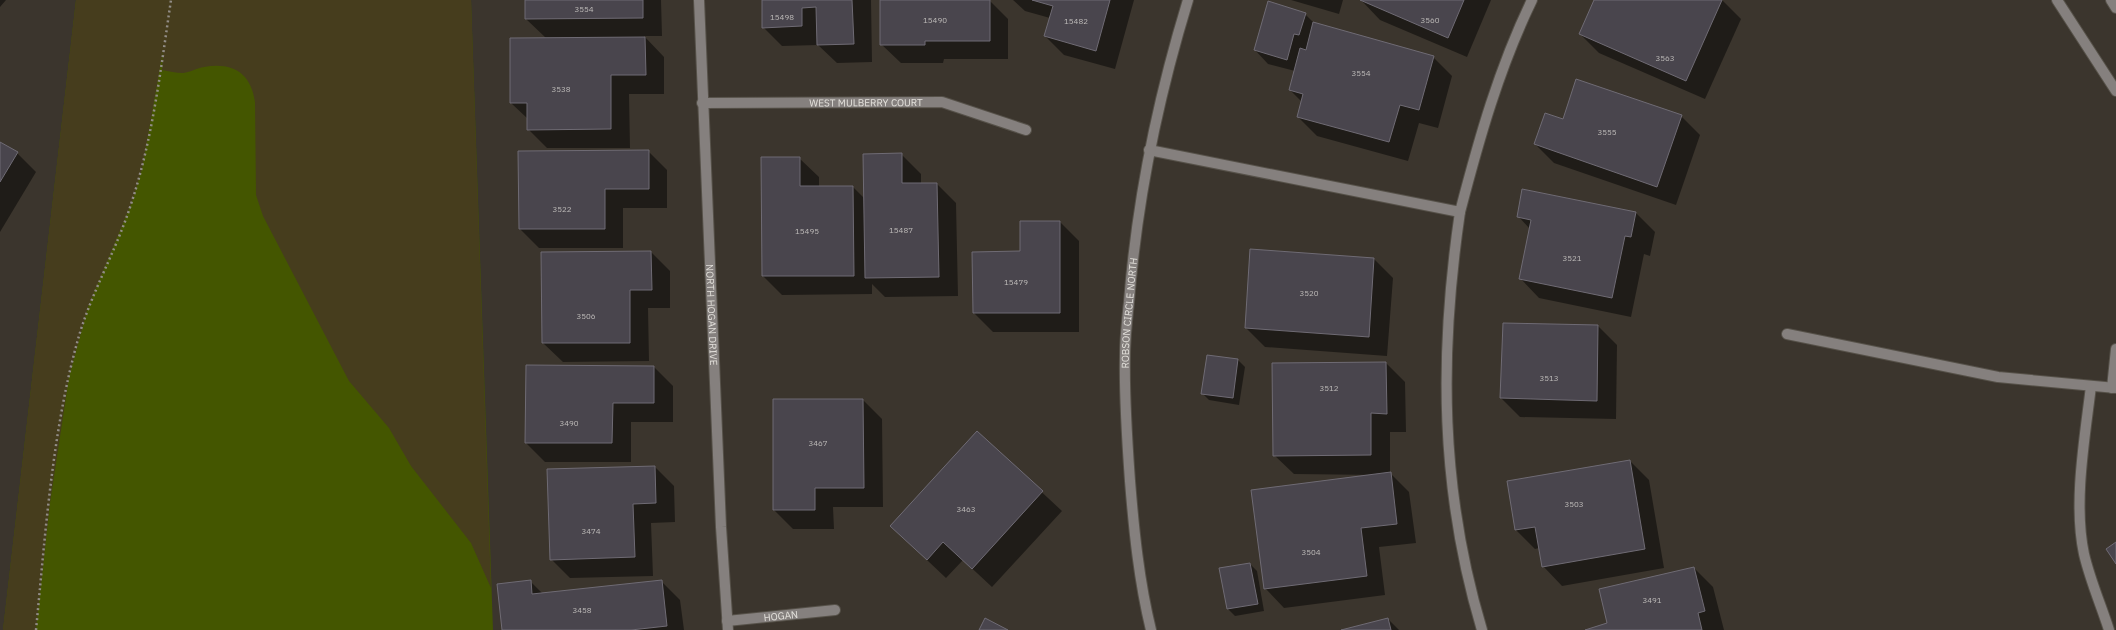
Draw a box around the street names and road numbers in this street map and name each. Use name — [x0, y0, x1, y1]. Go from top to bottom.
street label: WEST MULBERRY COURT — [809, 96, 923, 109]
street label: ROBSON CIRCLE NORTH — [1118, 257, 1140, 369]
street label: NORTH HOGAN DRIVE — [704, 264, 721, 366]
street label: HOGAN — [763, 607, 799, 624]

